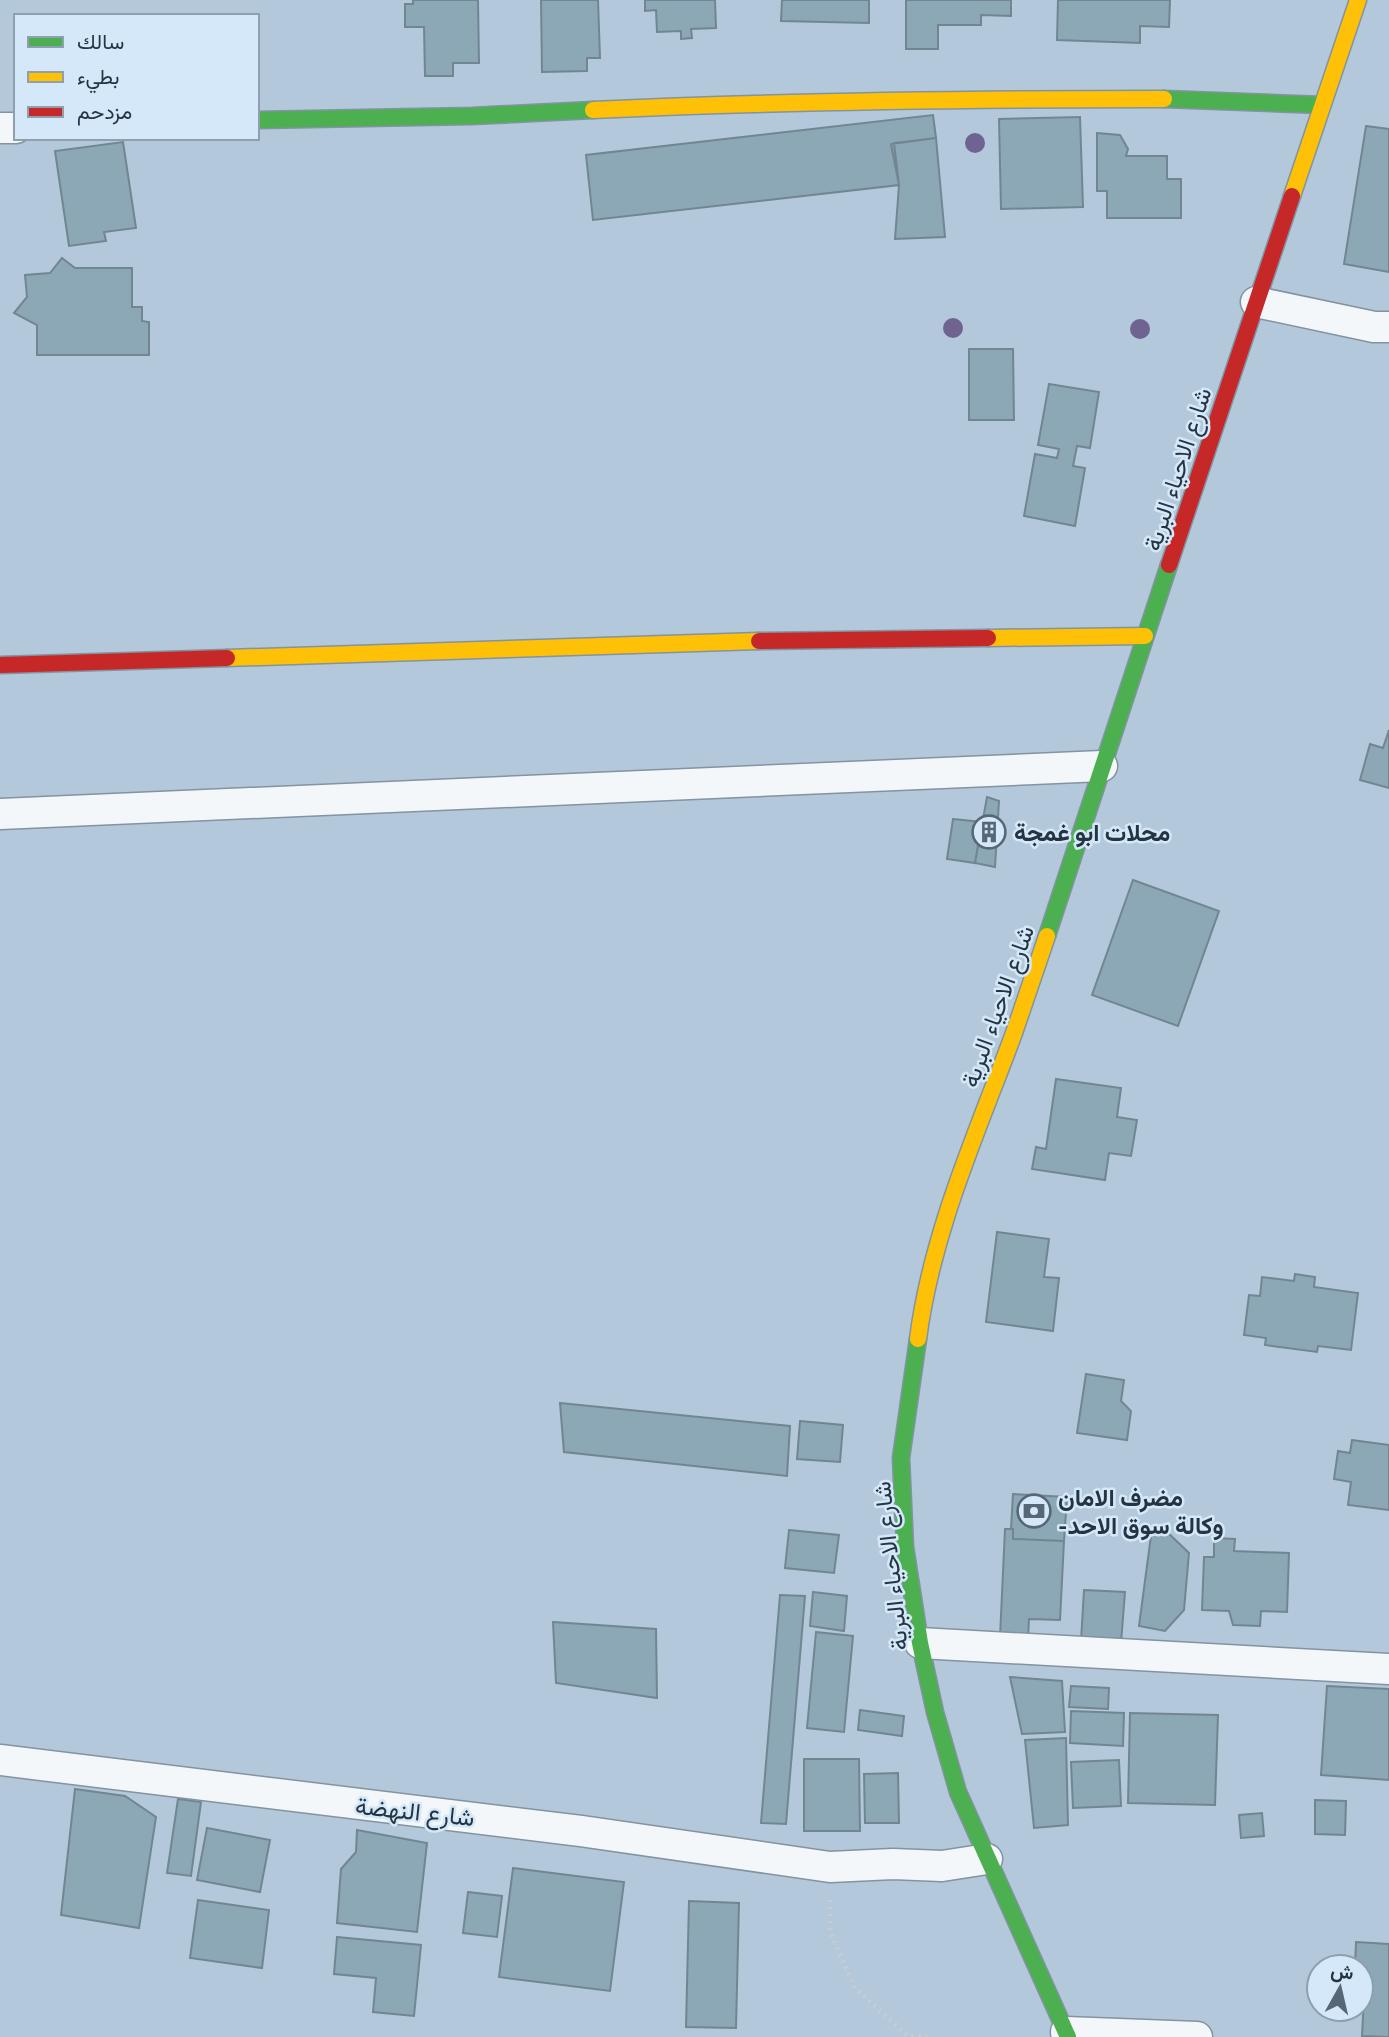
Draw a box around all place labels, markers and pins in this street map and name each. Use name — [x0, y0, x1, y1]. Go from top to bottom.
building icon: محلات ابو غمجة — [970, 813, 1008, 851]
place label: محلات ابو غمجة — [1014, 818, 1170, 848]
place label: مضرف الامان -وكالة سوق الاحد — [1058, 1483, 1224, 1541]
bank icon: مضرف الامان -وكالة سوق الاحد — [1015, 1492, 1053, 1530]

